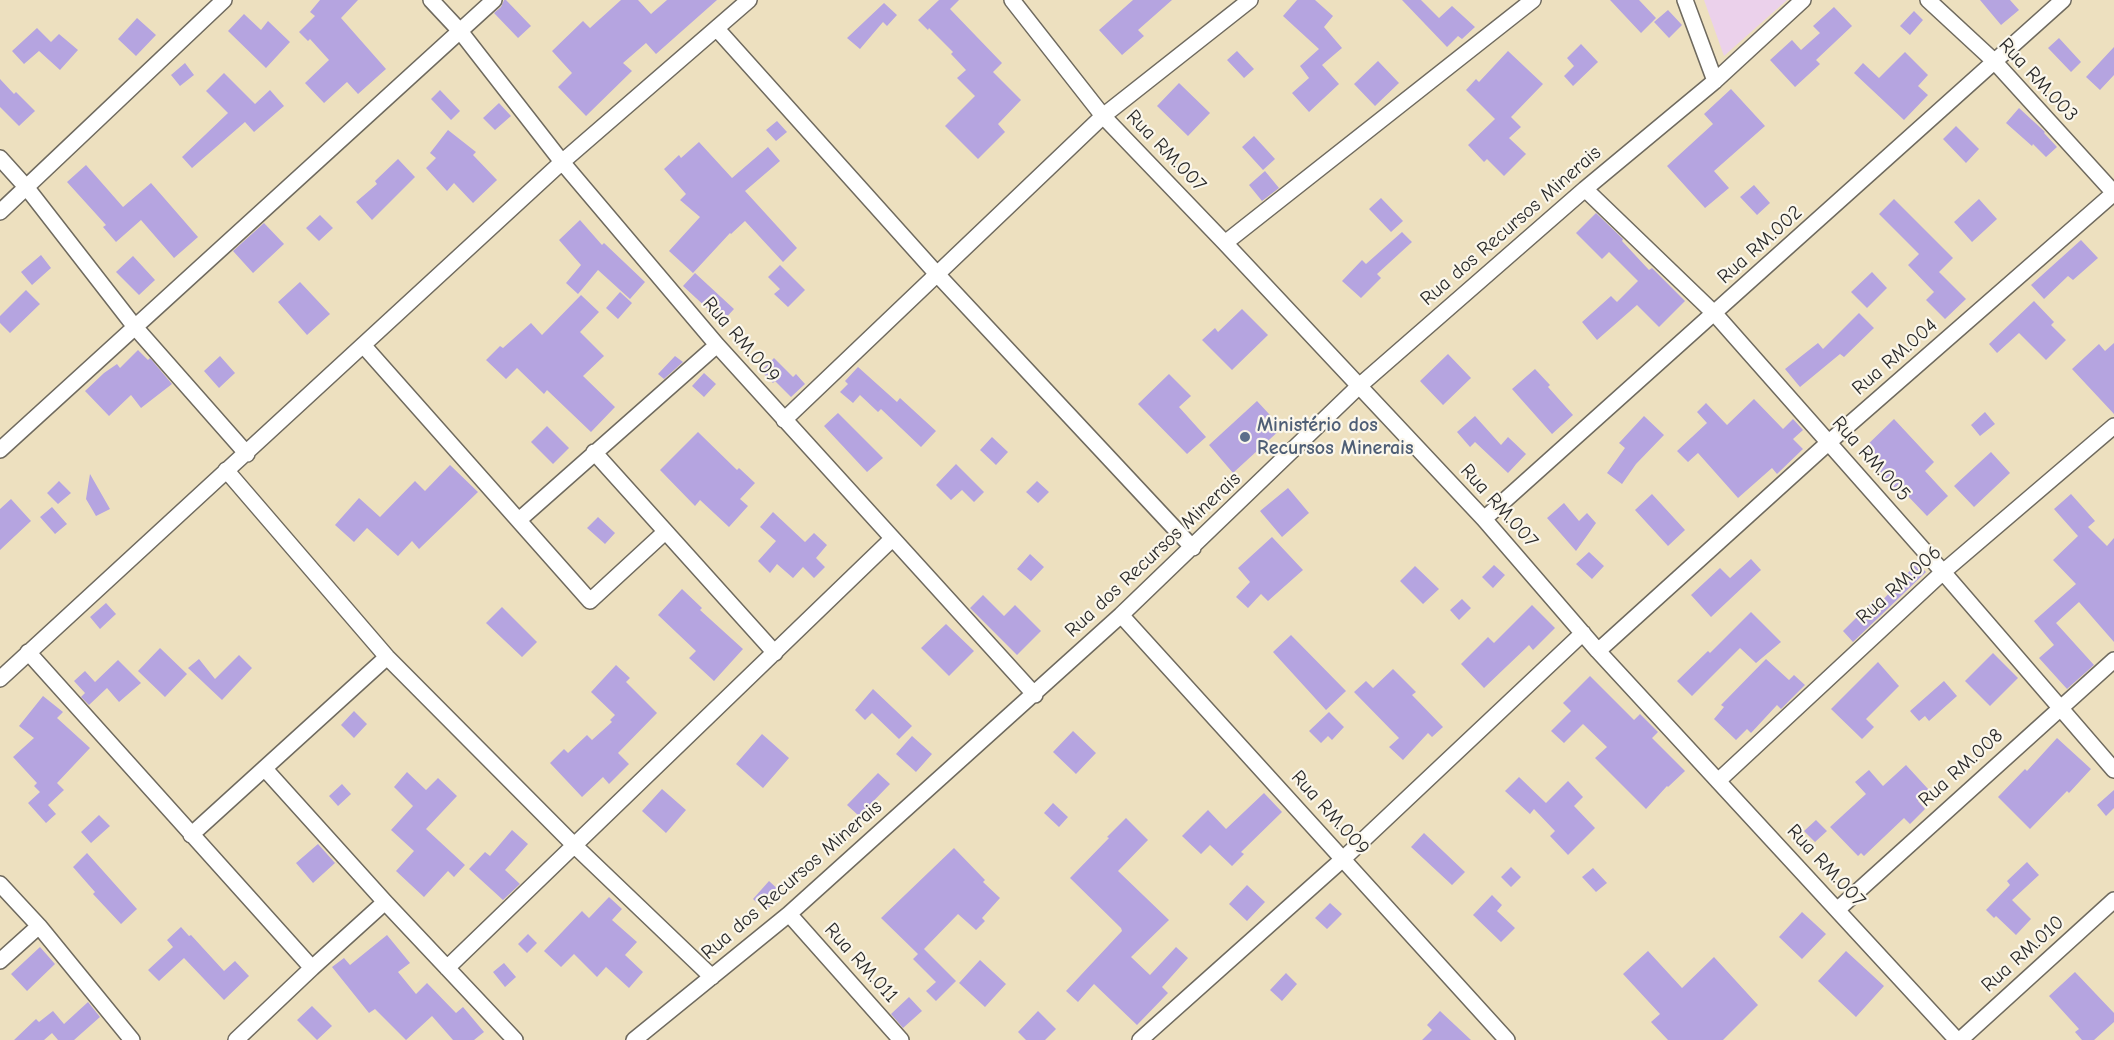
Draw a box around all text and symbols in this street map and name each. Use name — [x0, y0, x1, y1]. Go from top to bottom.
street label: Rua RM.003 — [1993, 33, 2083, 127]
street label: Rua RM.007 — [1121, 105, 1211, 197]
street label: Rua dos Recursos Minerais — [1416, 141, 1606, 311]
street label: Rua RM.002 — [1713, 201, 1807, 289]
street label: Rua RM.009 — [697, 292, 785, 388]
street label: Rua RM.004 — [1848, 314, 1942, 400]
street label: Rua RM.005 — [1827, 412, 1915, 506]
place label: Ministério dos Recursos Minerais — [1257, 413, 1413, 460]
marker: Ministério dos Recursos Minerais — [1238, 430, 1252, 444]
street label: Rua RM.007 — [1455, 459, 1543, 553]
street label: Rua dos Recursos Minerais — [1060, 467, 1246, 643]
street label: Rua RM.006 — [1852, 541, 1946, 629]
street label: Rua RM.008 — [1914, 724, 2008, 812]
street label: Rua RM.009 — [1286, 766, 1374, 860]
street label: Rua dos Recursos Minerais — [697, 795, 887, 965]
street label: Rua RM.007 — [1782, 820, 1870, 912]
street label: Rua RM.010 — [1977, 911, 2069, 997]
street label: Rua RM.011 — [819, 918, 903, 1008]

